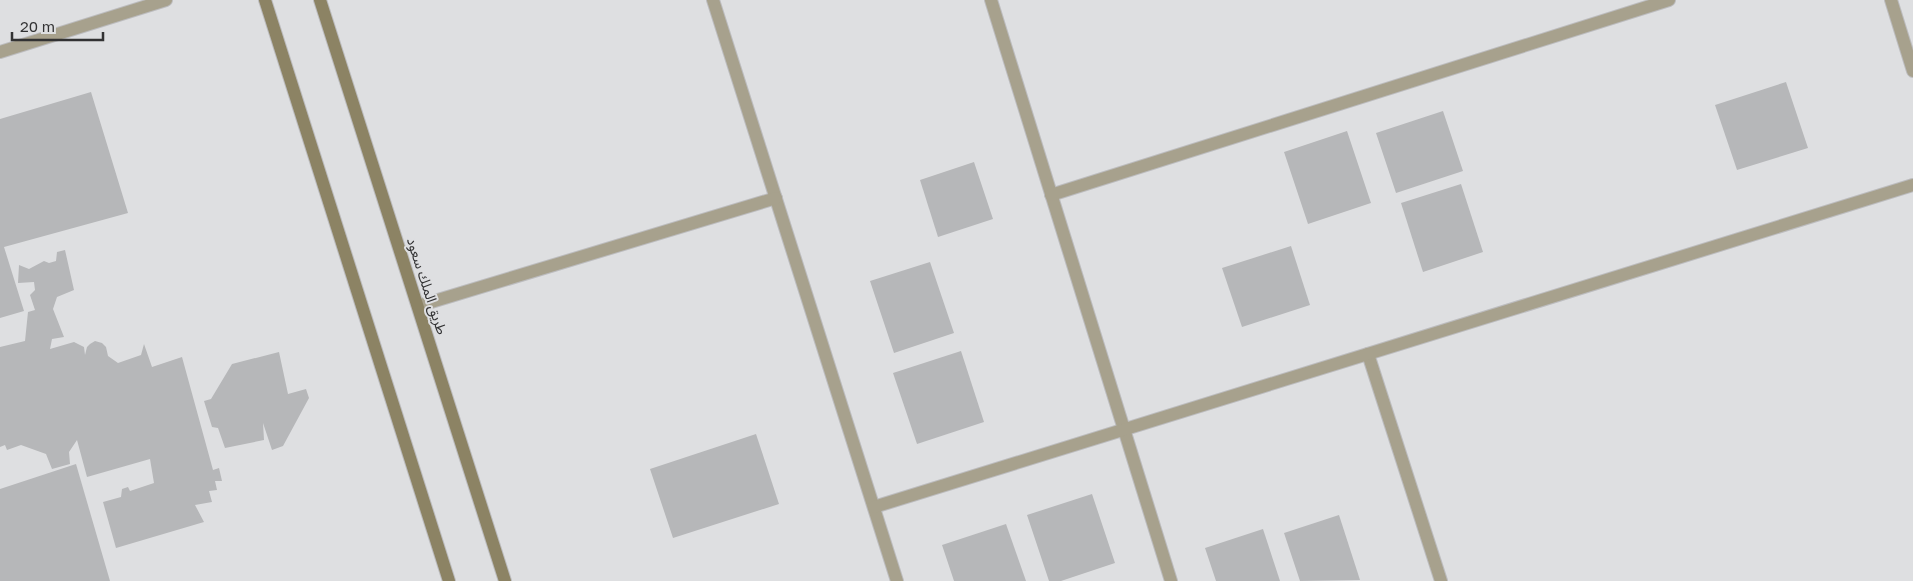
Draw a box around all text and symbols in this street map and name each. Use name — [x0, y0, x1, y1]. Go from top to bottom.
scale bar — [12, 10, 104, 42]
text: 20 m — [20, 17, 55, 35]
street label: طريق الملك سعود — [402, 235, 451, 337]

